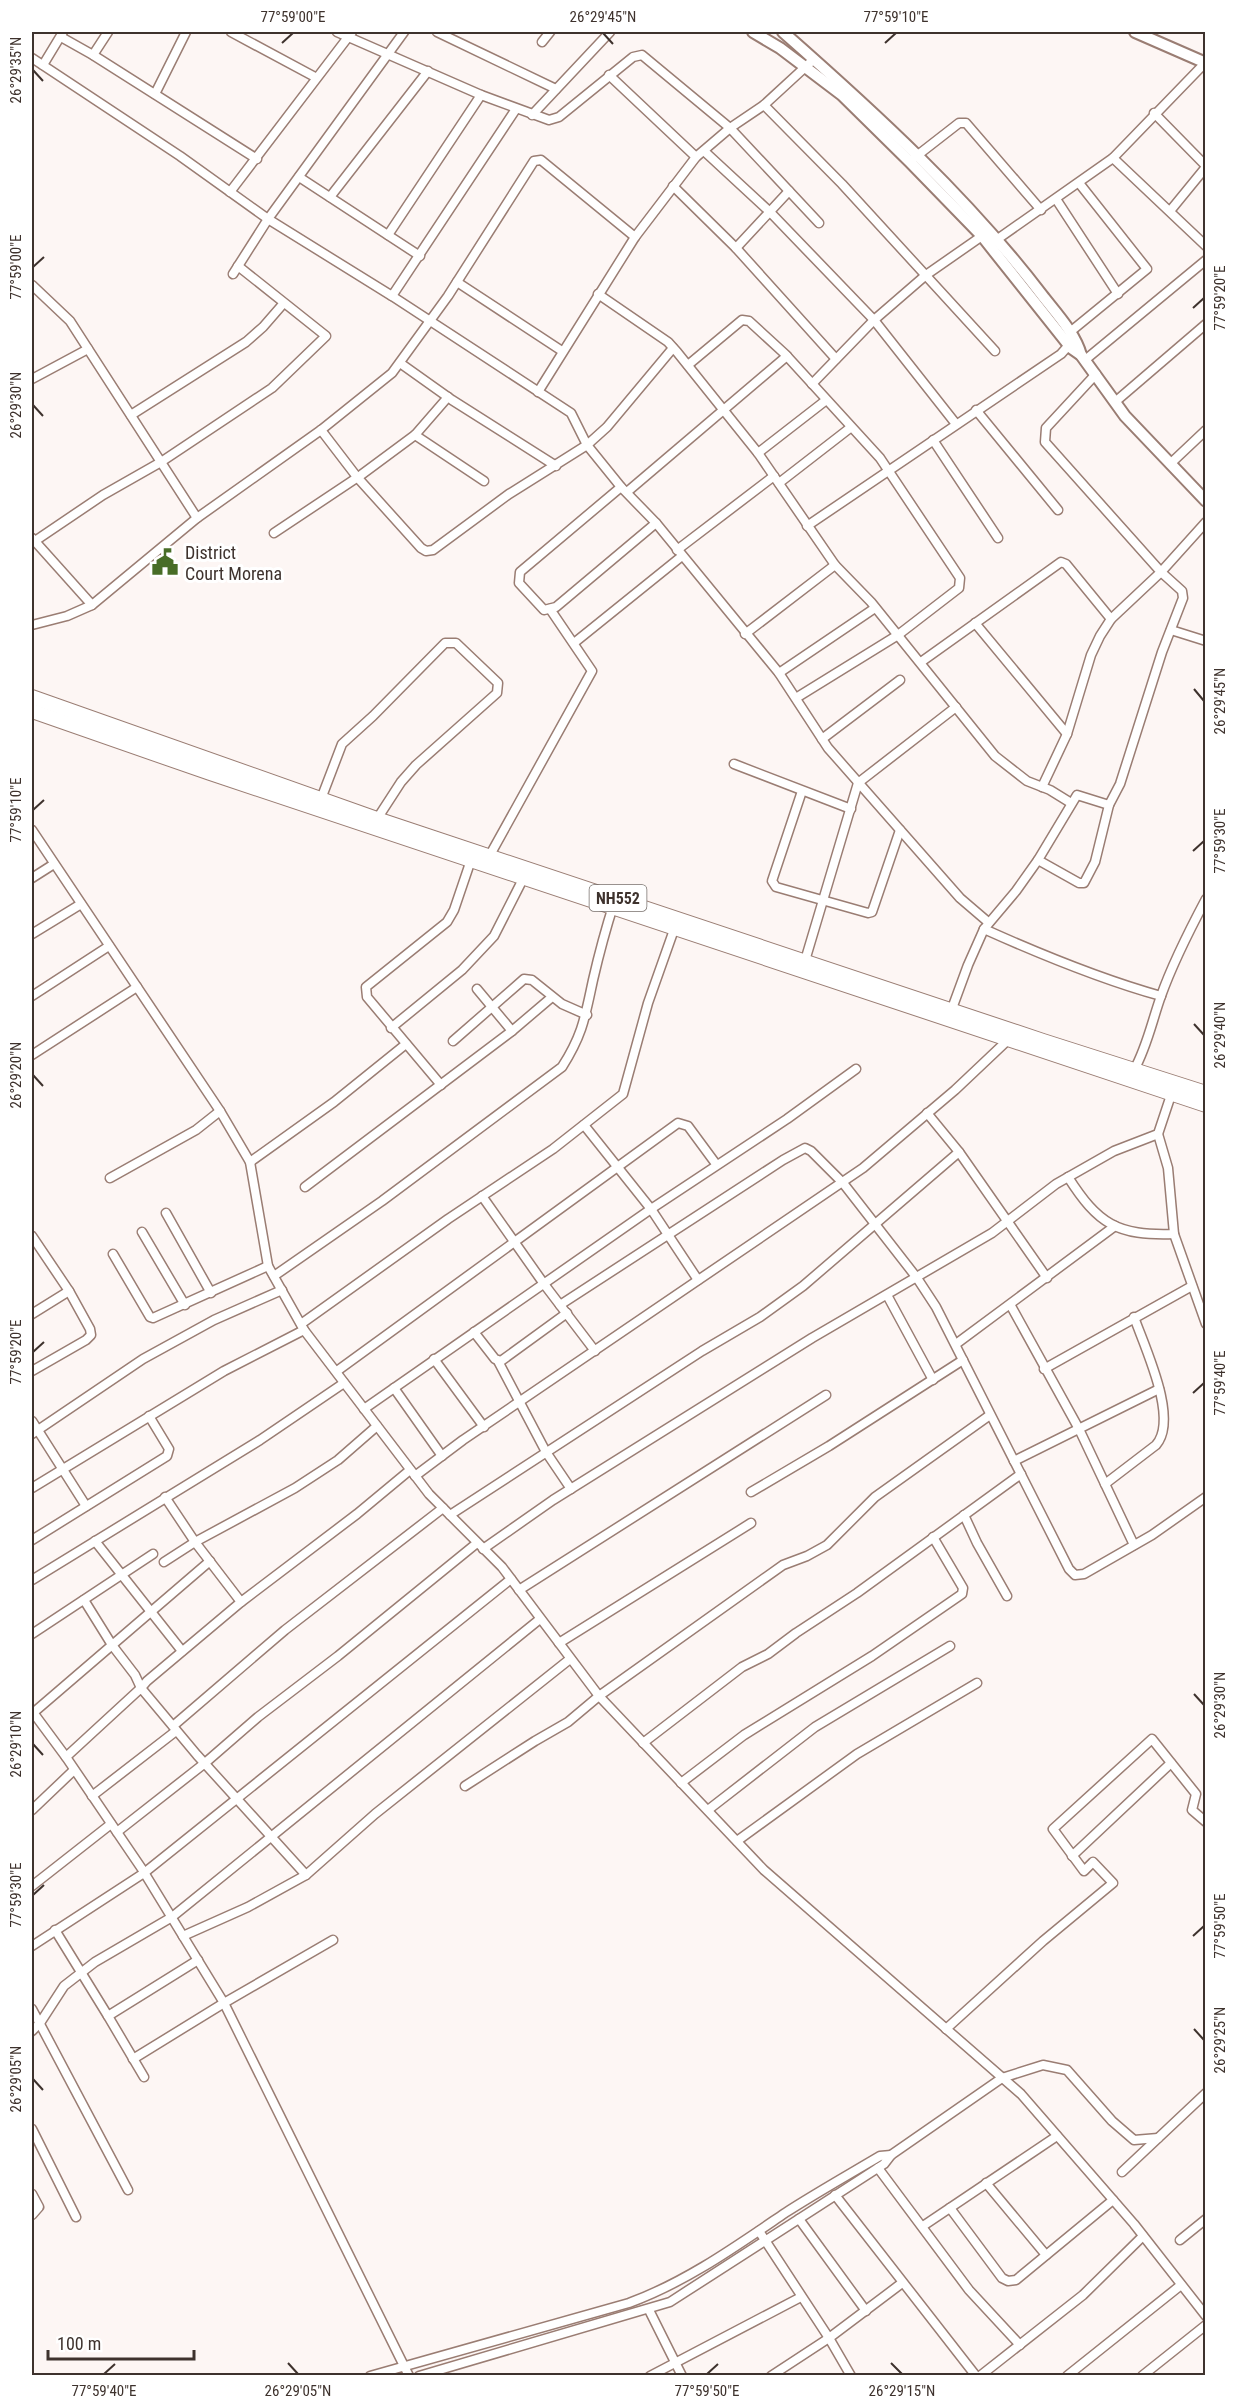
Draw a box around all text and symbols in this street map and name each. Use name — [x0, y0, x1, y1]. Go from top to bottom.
text: 77°59'00"E — [261, 8, 325, 26]
text: 26°29'45"N — [570, 8, 636, 26]
text: 77°59'10"E — [864, 8, 928, 26]
text: 26°29'35"N — [7, 37, 25, 103]
text: 77°59'00"E — [7, 235, 25, 299]
text: 77°59'20"E — [1211, 266, 1229, 330]
text: 26°29'30"N — [7, 372, 25, 438]
place label: District Court Morena — [185, 542, 282, 584]
public building icon: District Court Morena — [150, 547, 180, 577]
text: 26°29'45"N — [1211, 668, 1229, 734]
text: 77°59'10"E — [7, 778, 25, 842]
text: 77°59'30"E — [1211, 809, 1229, 873]
road number: NH552 — [590, 885, 646, 911]
text: 26°29'40"N — [1211, 1002, 1229, 1068]
text: 26°29'20"N — [7, 1042, 25, 1108]
text: 77°59'20"E — [7, 1320, 25, 1384]
text: 77°59'40"E — [1211, 1351, 1229, 1415]
text: 26°29'30"N — [1211, 1672, 1229, 1738]
text: 26°29'10"N — [7, 1711, 25, 1777]
text: 77°59'30"E — [7, 1863, 25, 1927]
text: 77°59'50"E — [1211, 1894, 1229, 1958]
text: 26°29'25"N — [1211, 2007, 1229, 2073]
text: 26°29'05"N — [7, 2046, 25, 2112]
scale bar — [48, 2323, 194, 2361]
text: 100 m — [57, 2333, 101, 2354]
text: 77°59'40"E — [72, 2382, 136, 2400]
text: 26°29'05"N — [265, 2382, 331, 2400]
text: 77°59'50"E — [675, 2382, 739, 2400]
text: 26°29'15"N — [869, 2382, 935, 2400]

